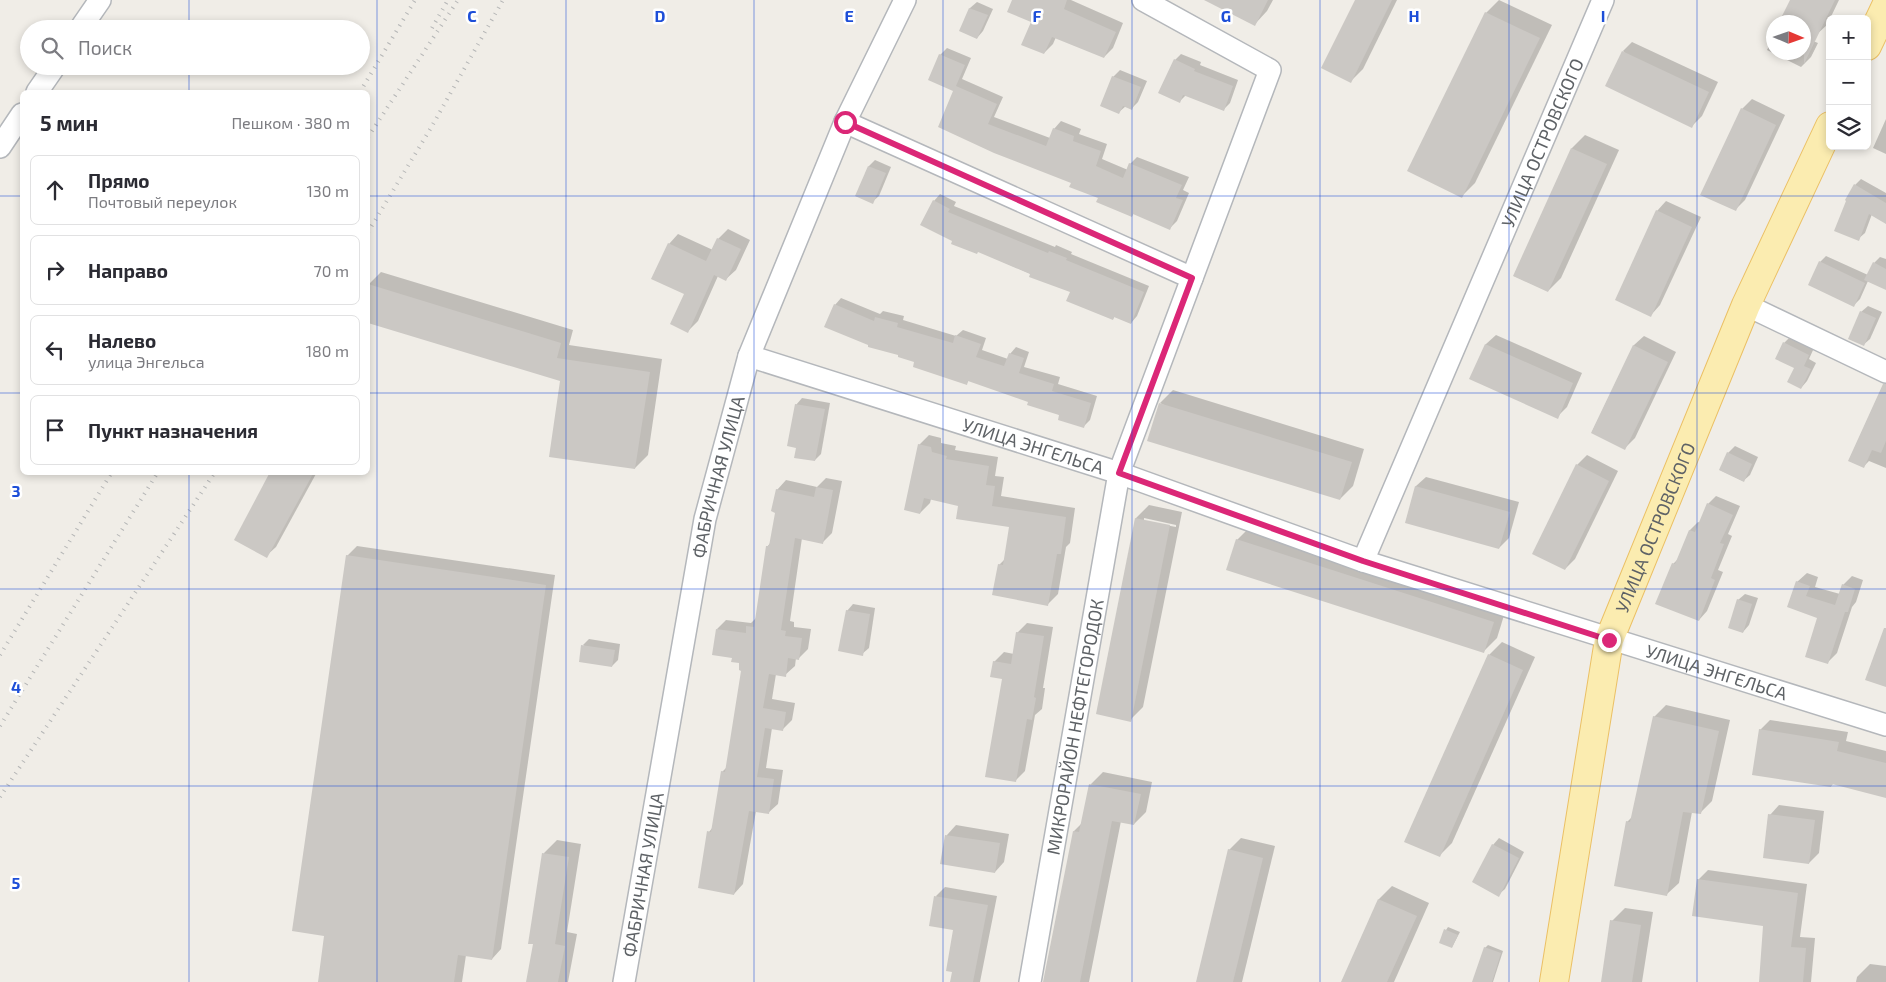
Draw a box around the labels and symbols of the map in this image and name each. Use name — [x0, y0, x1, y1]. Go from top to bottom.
text: C — [467, 6, 477, 25]
text: D — [655, 6, 666, 25]
text: E — [844, 6, 854, 25]
text: F — [1033, 6, 1042, 25]
text: G — [1221, 6, 1231, 25]
text: H — [1408, 6, 1420, 25]
text: I — [1601, 6, 1605, 25]
north arrow — [1766, 15, 1811, 60]
street label: УЛИЦА ОСТРОВСКОГО — [1496, 55, 1588, 231]
route start — [834, 111, 857, 134]
street label: ФАБРИЧНАЯ УЛИЦА — [687, 392, 749, 560]
street label: УЛИЦА ЭНГЕЛЬСА — [960, 413, 1107, 479]
street label: УЛИЦА ОСТРОВСКОГО — [1610, 439, 1700, 616]
text: 3 — [11, 481, 21, 500]
street label: МИКРОРАЙОН НЕФТЕГОРОДОК — [1041, 597, 1108, 857]
route end — [1598, 629, 1621, 652]
street label: УЛИЦА ЭНГЕЛЬСА — [1643, 639, 1791, 705]
text: 4 — [11, 677, 21, 696]
street label: ФАБРИЧНАЯ УЛИЦА — [618, 790, 668, 959]
text: 5 — [12, 873, 21, 892]

